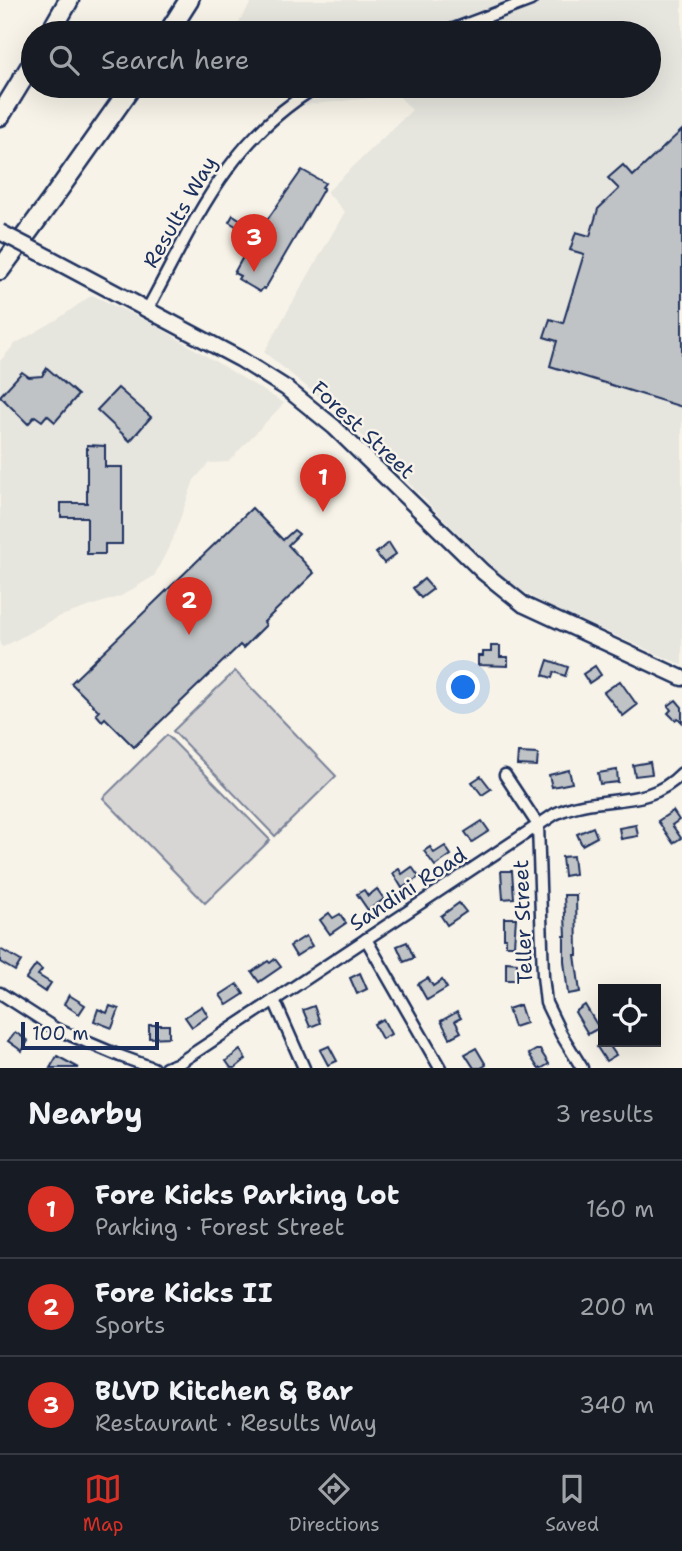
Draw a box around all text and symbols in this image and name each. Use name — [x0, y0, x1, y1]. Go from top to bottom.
search box — [21, 21, 661, 98]
icon: search — [45, 41, 83, 79]
text: Search here — [101, 42, 250, 77]
street label: Results Way — [137, 151, 223, 273]
pin: 3 — [231, 214, 277, 272]
street label: Forest Street — [305, 375, 421, 485]
pin: 1 — [300, 454, 346, 512]
pin: 2 — [166, 577, 212, 635]
your location — [446, 670, 480, 704]
street label: Sandini Road — [344, 841, 472, 937]
street label: Teller Street — [507, 859, 539, 985]
map controls — [598, 984, 661, 1047]
button: locate — [598, 984, 661, 1047]
scale bar — [21, 1019, 159, 1051]
text: 100 m — [32, 1021, 89, 1046]
text: Nearby — [28, 1093, 143, 1134]
text: 3 results — [555, 1099, 654, 1129]
text: Fore Kicks Parking Lot — [95, 1177, 399, 1212]
text: 1 — [46, 1194, 56, 1224]
text: 160 m — [586, 1194, 654, 1224]
text: Parking · Forest Street — [95, 1212, 344, 1242]
text: Fore Kicks II — [95, 1275, 273, 1310]
text: 2 — [43, 1292, 59, 1322]
text: 200 m — [579, 1292, 654, 1322]
text: Sports — [95, 1310, 166, 1340]
text: BLVD Kitchen & Bar — [95, 1373, 353, 1408]
text: 3 — [43, 1390, 59, 1420]
text: 340 m — [579, 1390, 654, 1420]
text: Restaurant · Results Way — [95, 1408, 377, 1438]
tab: Map — [83, 1470, 123, 1537]
tab: Directions — [289, 1470, 380, 1537]
tab: Saved — [545, 1470, 599, 1537]

